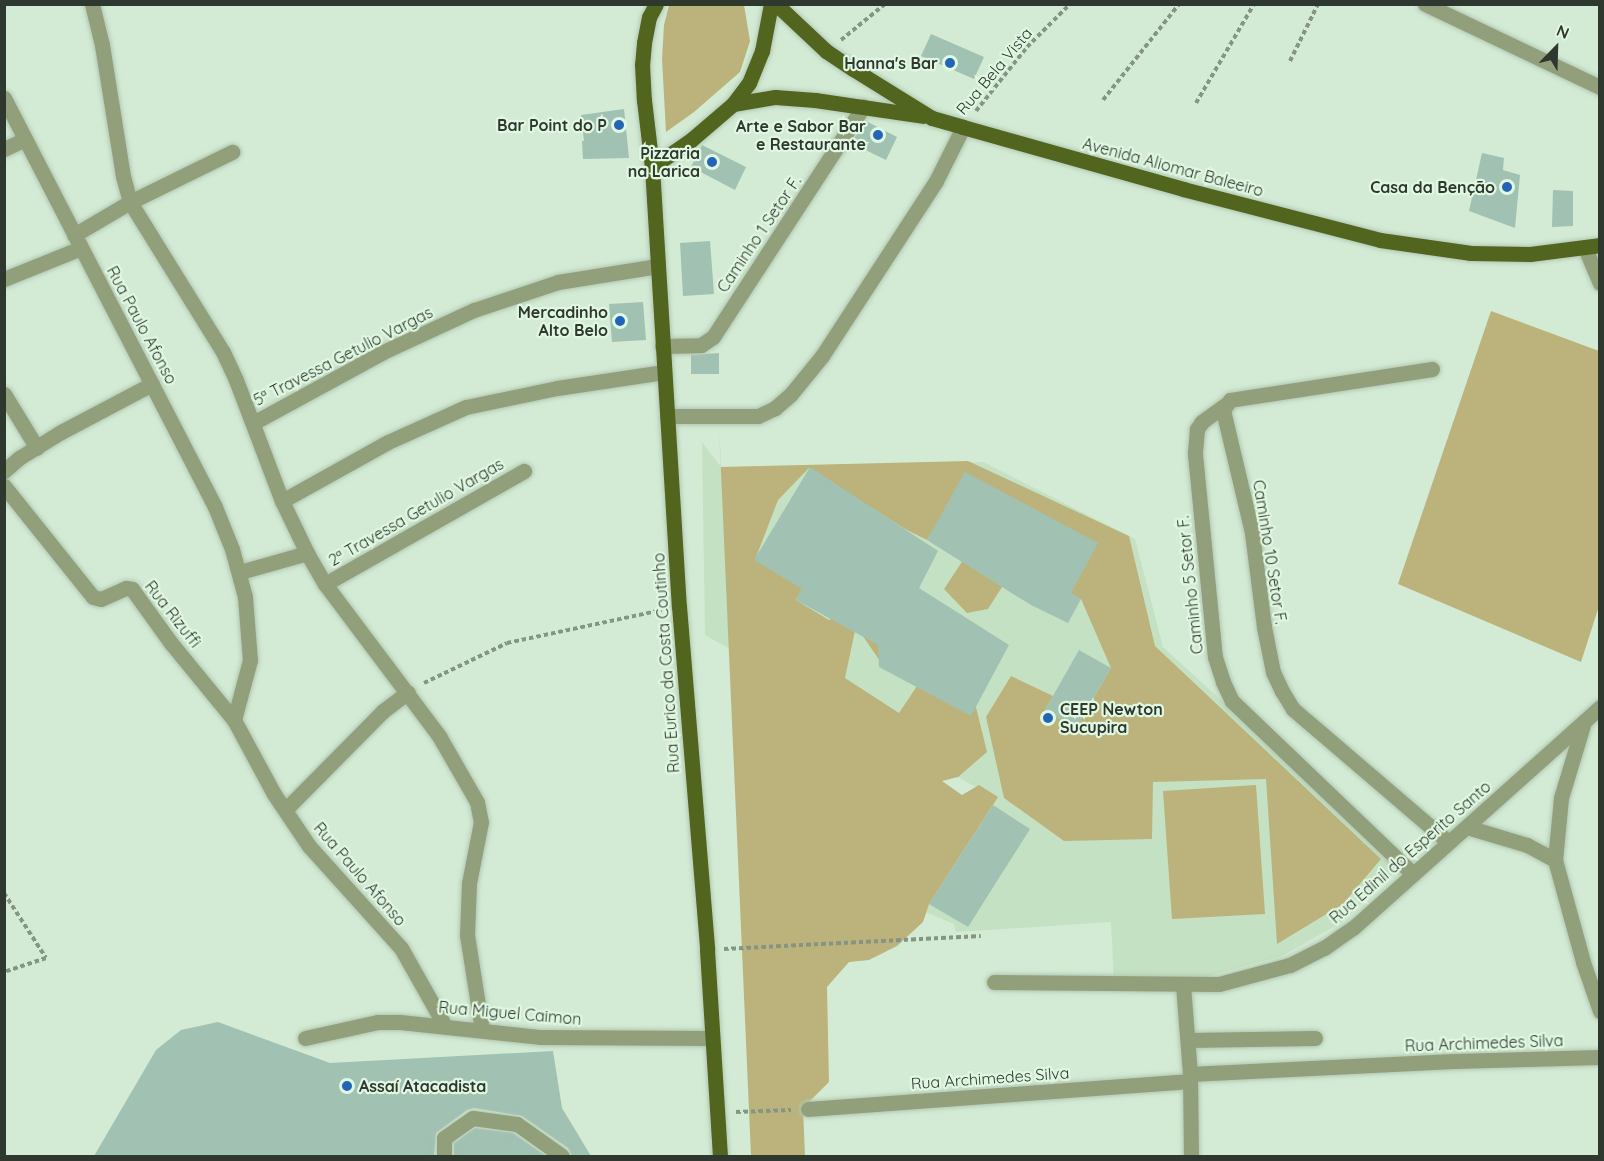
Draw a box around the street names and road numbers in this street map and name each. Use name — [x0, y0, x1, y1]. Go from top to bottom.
street label: Rua Bela Vista — [952, 24, 1036, 118]
street label: Avenida Aliomar Baleeiro — [1081, 134, 1265, 200]
street label: Caminho 1 Setor F. — [713, 172, 805, 296]
street label: Rua Paulo Afonso — [103, 263, 181, 387]
street label: 5ª Travessa Getulio Vargas — [250, 302, 436, 410]
street label: 2ª Travessa Getulio Vargas — [325, 454, 507, 570]
street label: Caminho 10 Setor F. — [1249, 478, 1291, 626]
street label: Caminho 5 Setor F. — [1173, 515, 1207, 655]
street label: Rua Eurico da Costa Coutinho — [649, 552, 683, 774]
street label: Rua Rizuffi — [141, 577, 205, 651]
street label: Rua Edinil do Esperito Santo — [1325, 777, 1495, 927]
street label: Rua Paulo Afonso — [310, 818, 410, 930]
street label: Rua Miguel Caimon — [438, 997, 582, 1029]
street label: Rua Archimedes Silva — [1404, 1031, 1564, 1055]
street label: Rua Archimedes Silva — [910, 1063, 1070, 1093]

